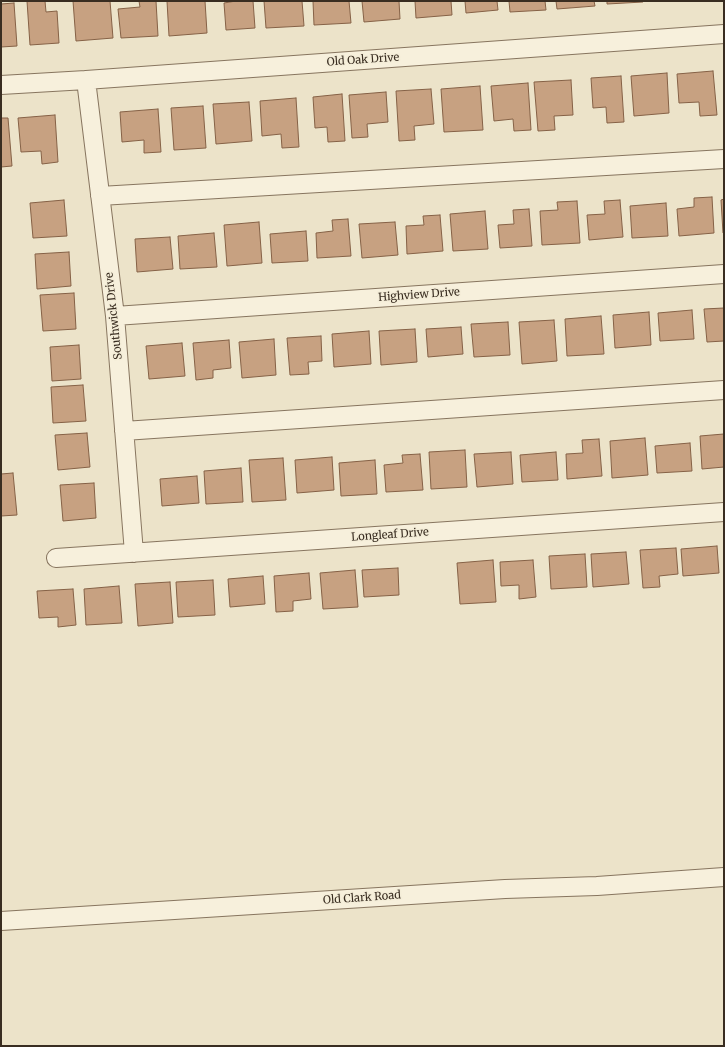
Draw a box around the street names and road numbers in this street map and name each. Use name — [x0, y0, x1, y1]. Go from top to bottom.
street label: Old Oak Drive — [326, 51, 400, 69]
street label: Southwick Drive — [103, 272, 125, 360]
street label: Highview Drive — [378, 286, 460, 304]
street label: Longleaf Drive — [351, 526, 429, 544]
street label: Old Clark Road — [323, 889, 401, 907]

